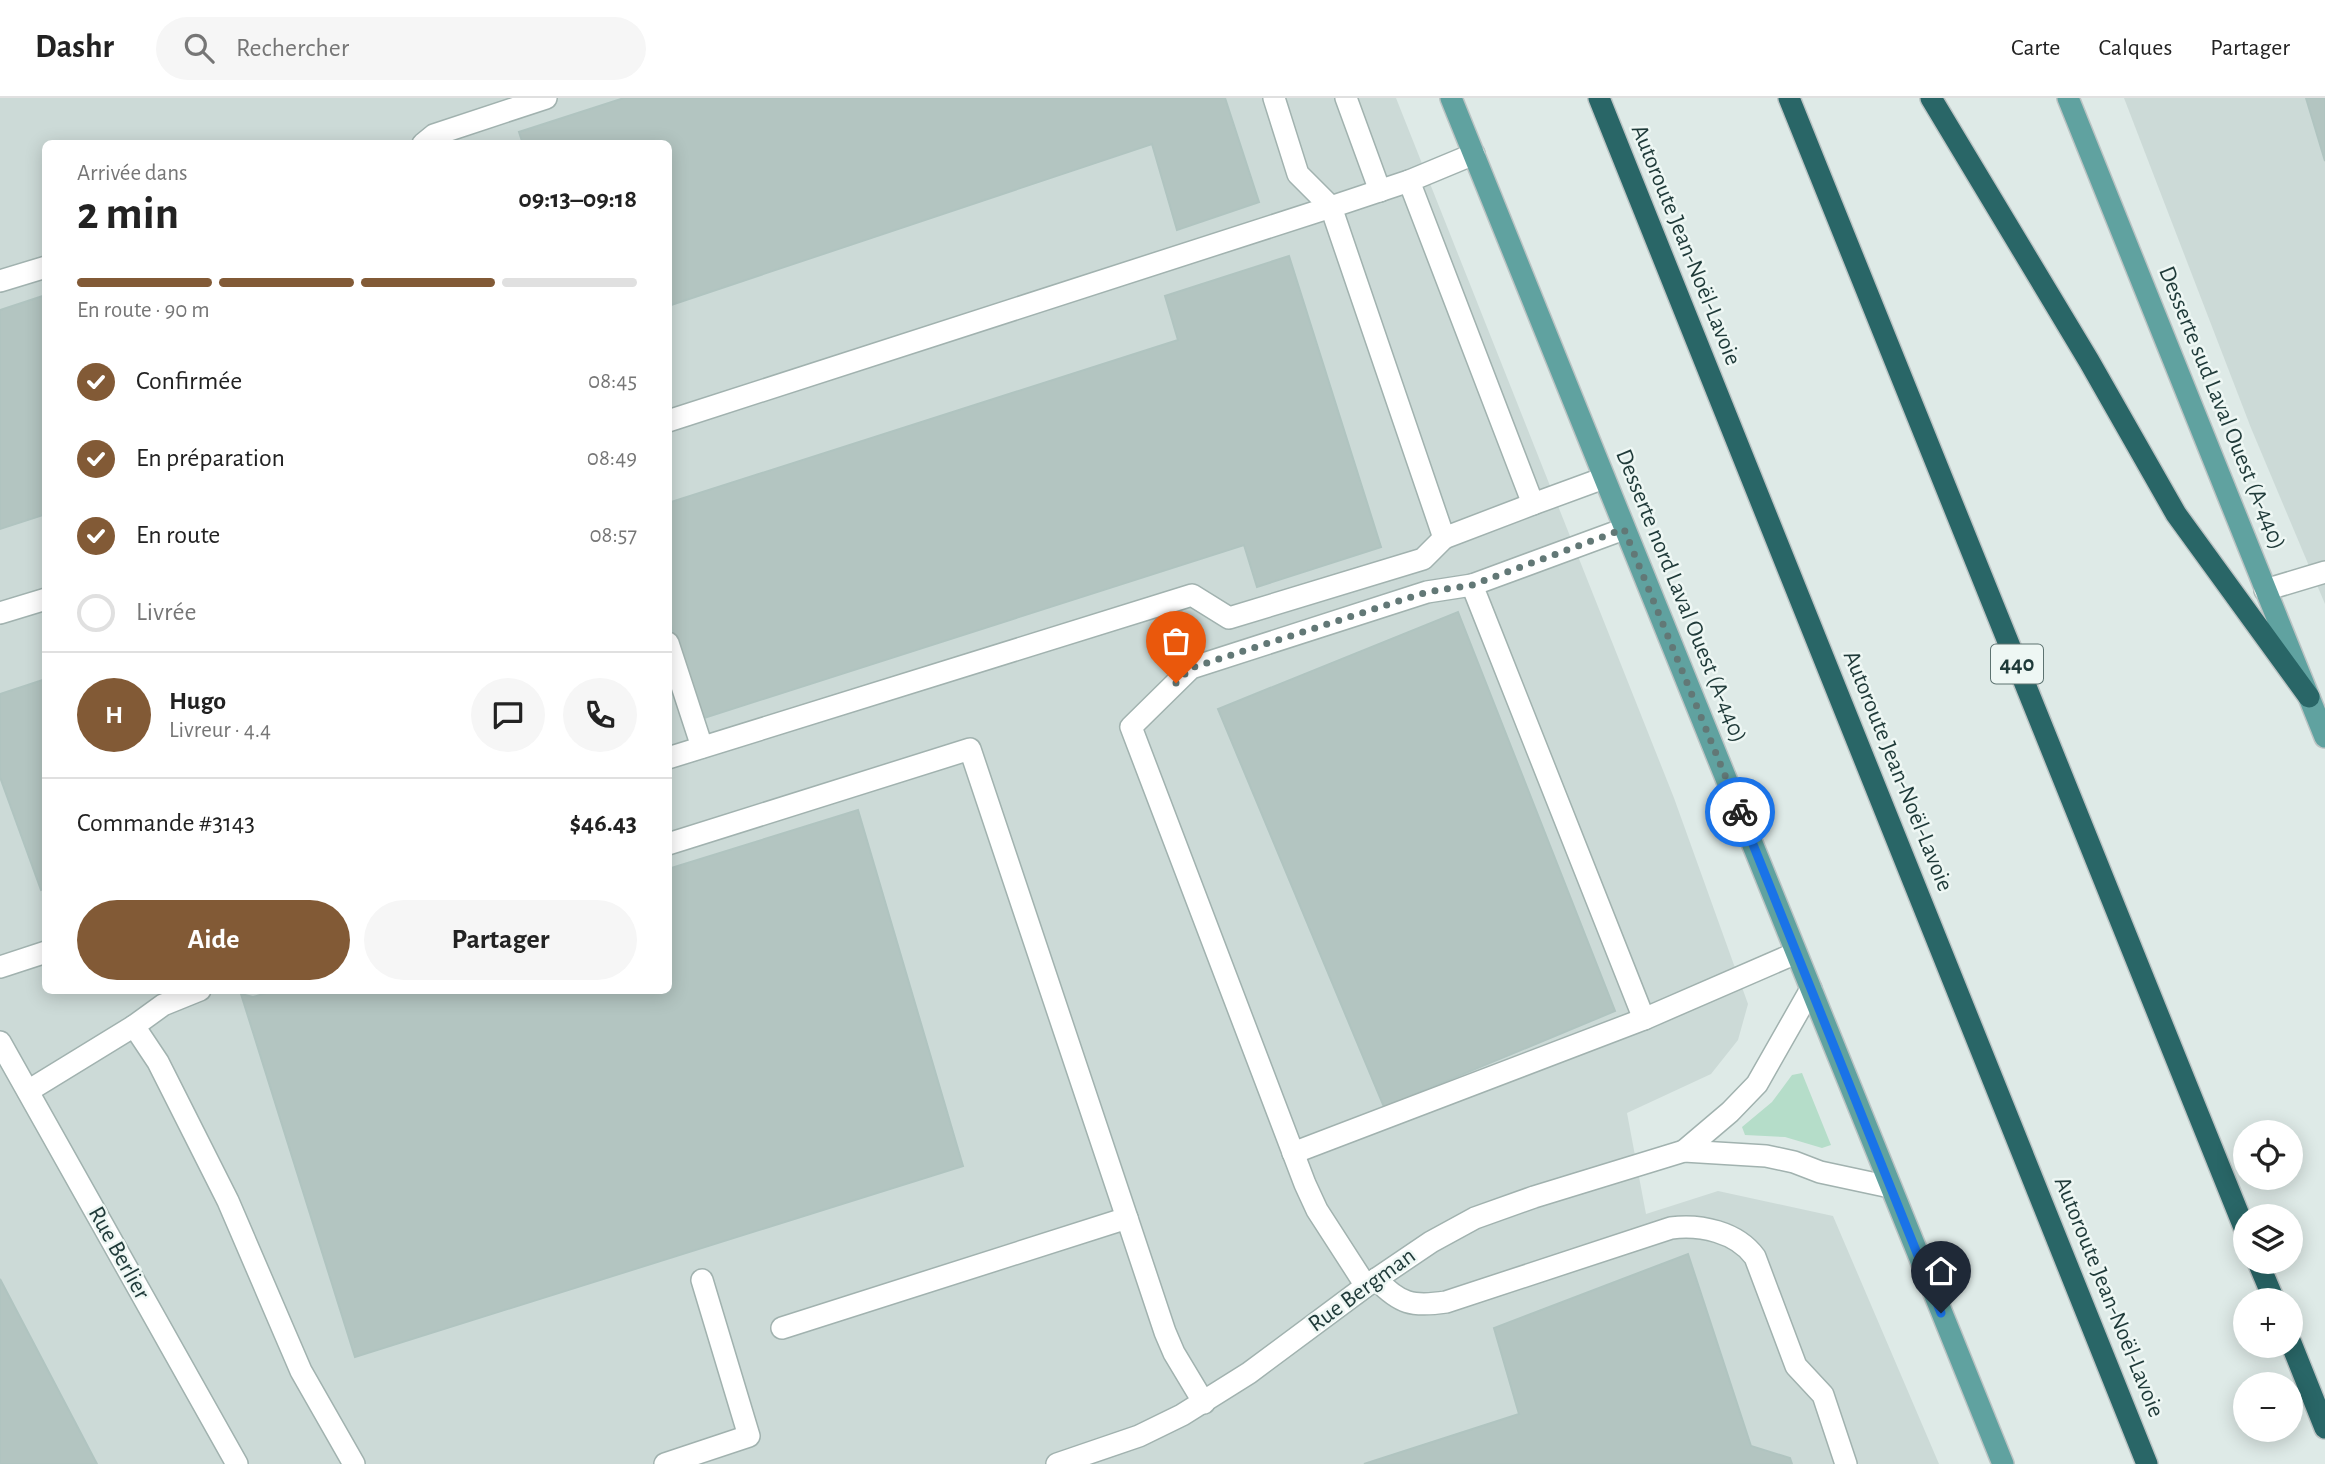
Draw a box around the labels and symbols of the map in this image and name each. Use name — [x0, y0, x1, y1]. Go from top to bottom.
street label: Autoroute Jean-Noël-Lavoie — [1627, 121, 1745, 369]
street label: Desserte sud Laval Ouest (A-440) — [2154, 263, 2290, 553]
street label: Desserte nord Laval Ouest (A-440) — [1611, 446, 1751, 746]
pin — [1146, 611, 1206, 683]
road number: 440 — [1991, 644, 2043, 684]
street label: Autoroute Jean-Noël-Lavoie — [1839, 647, 1957, 895]
courier — [1705, 777, 1775, 847]
street label: Autoroute Jean-Noël-Lavoie — [2050, 1173, 2168, 1421]
street label: Rue Berlier — [84, 1203, 154, 1304]
pin — [1911, 1241, 1971, 1313]
street label: Rue Bergman — [1304, 1243, 1420, 1337]

